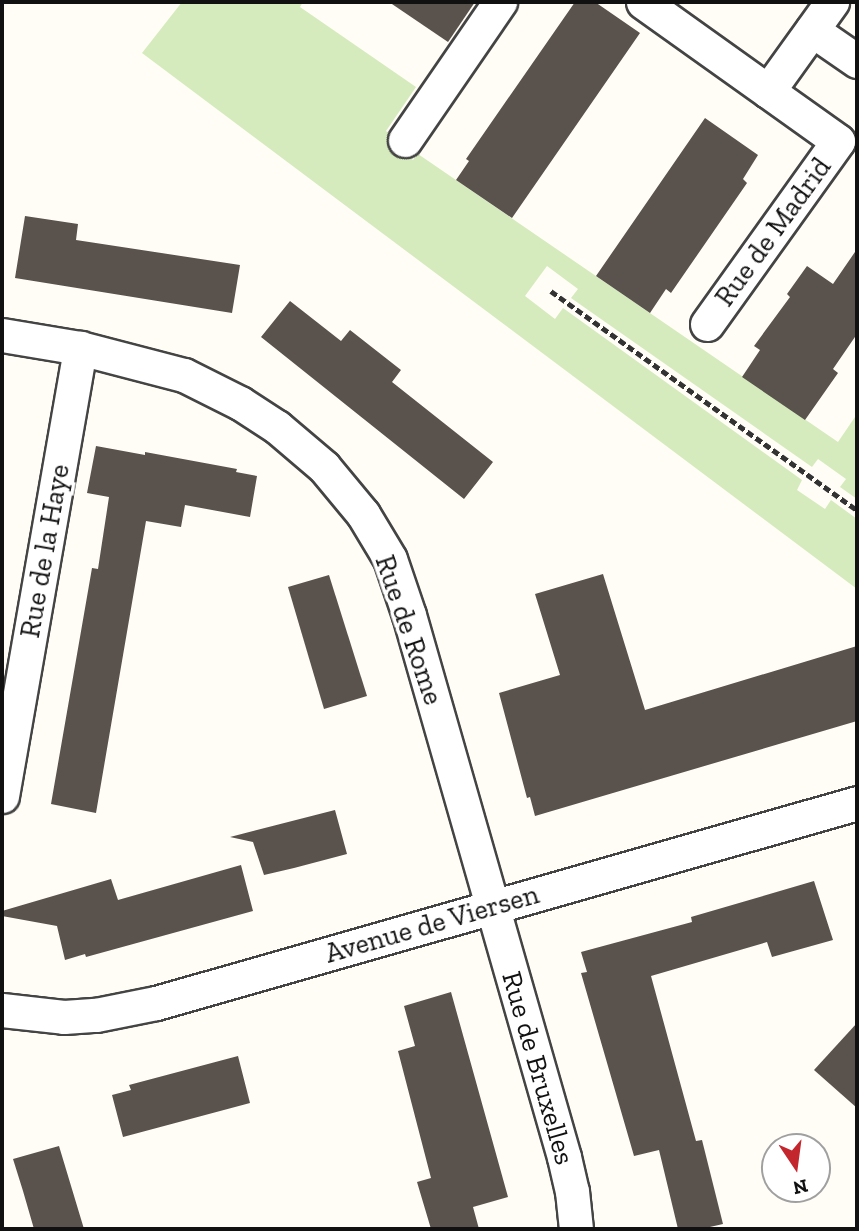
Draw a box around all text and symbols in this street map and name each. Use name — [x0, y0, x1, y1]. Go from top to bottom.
street label: Rue de Madrid — [708, 151, 838, 313]
street label: Rue de la Haye — [13, 462, 77, 640]
street label: Rue de Rome — [368, 551, 450, 709]
street label: Avenue de Viersen — [321, 877, 543, 971]
street label: Rue de Bruxelles — [494, 968, 582, 1168]
north arrow — [761, 1133, 831, 1203]
text: N — [791, 1174, 810, 1200]

